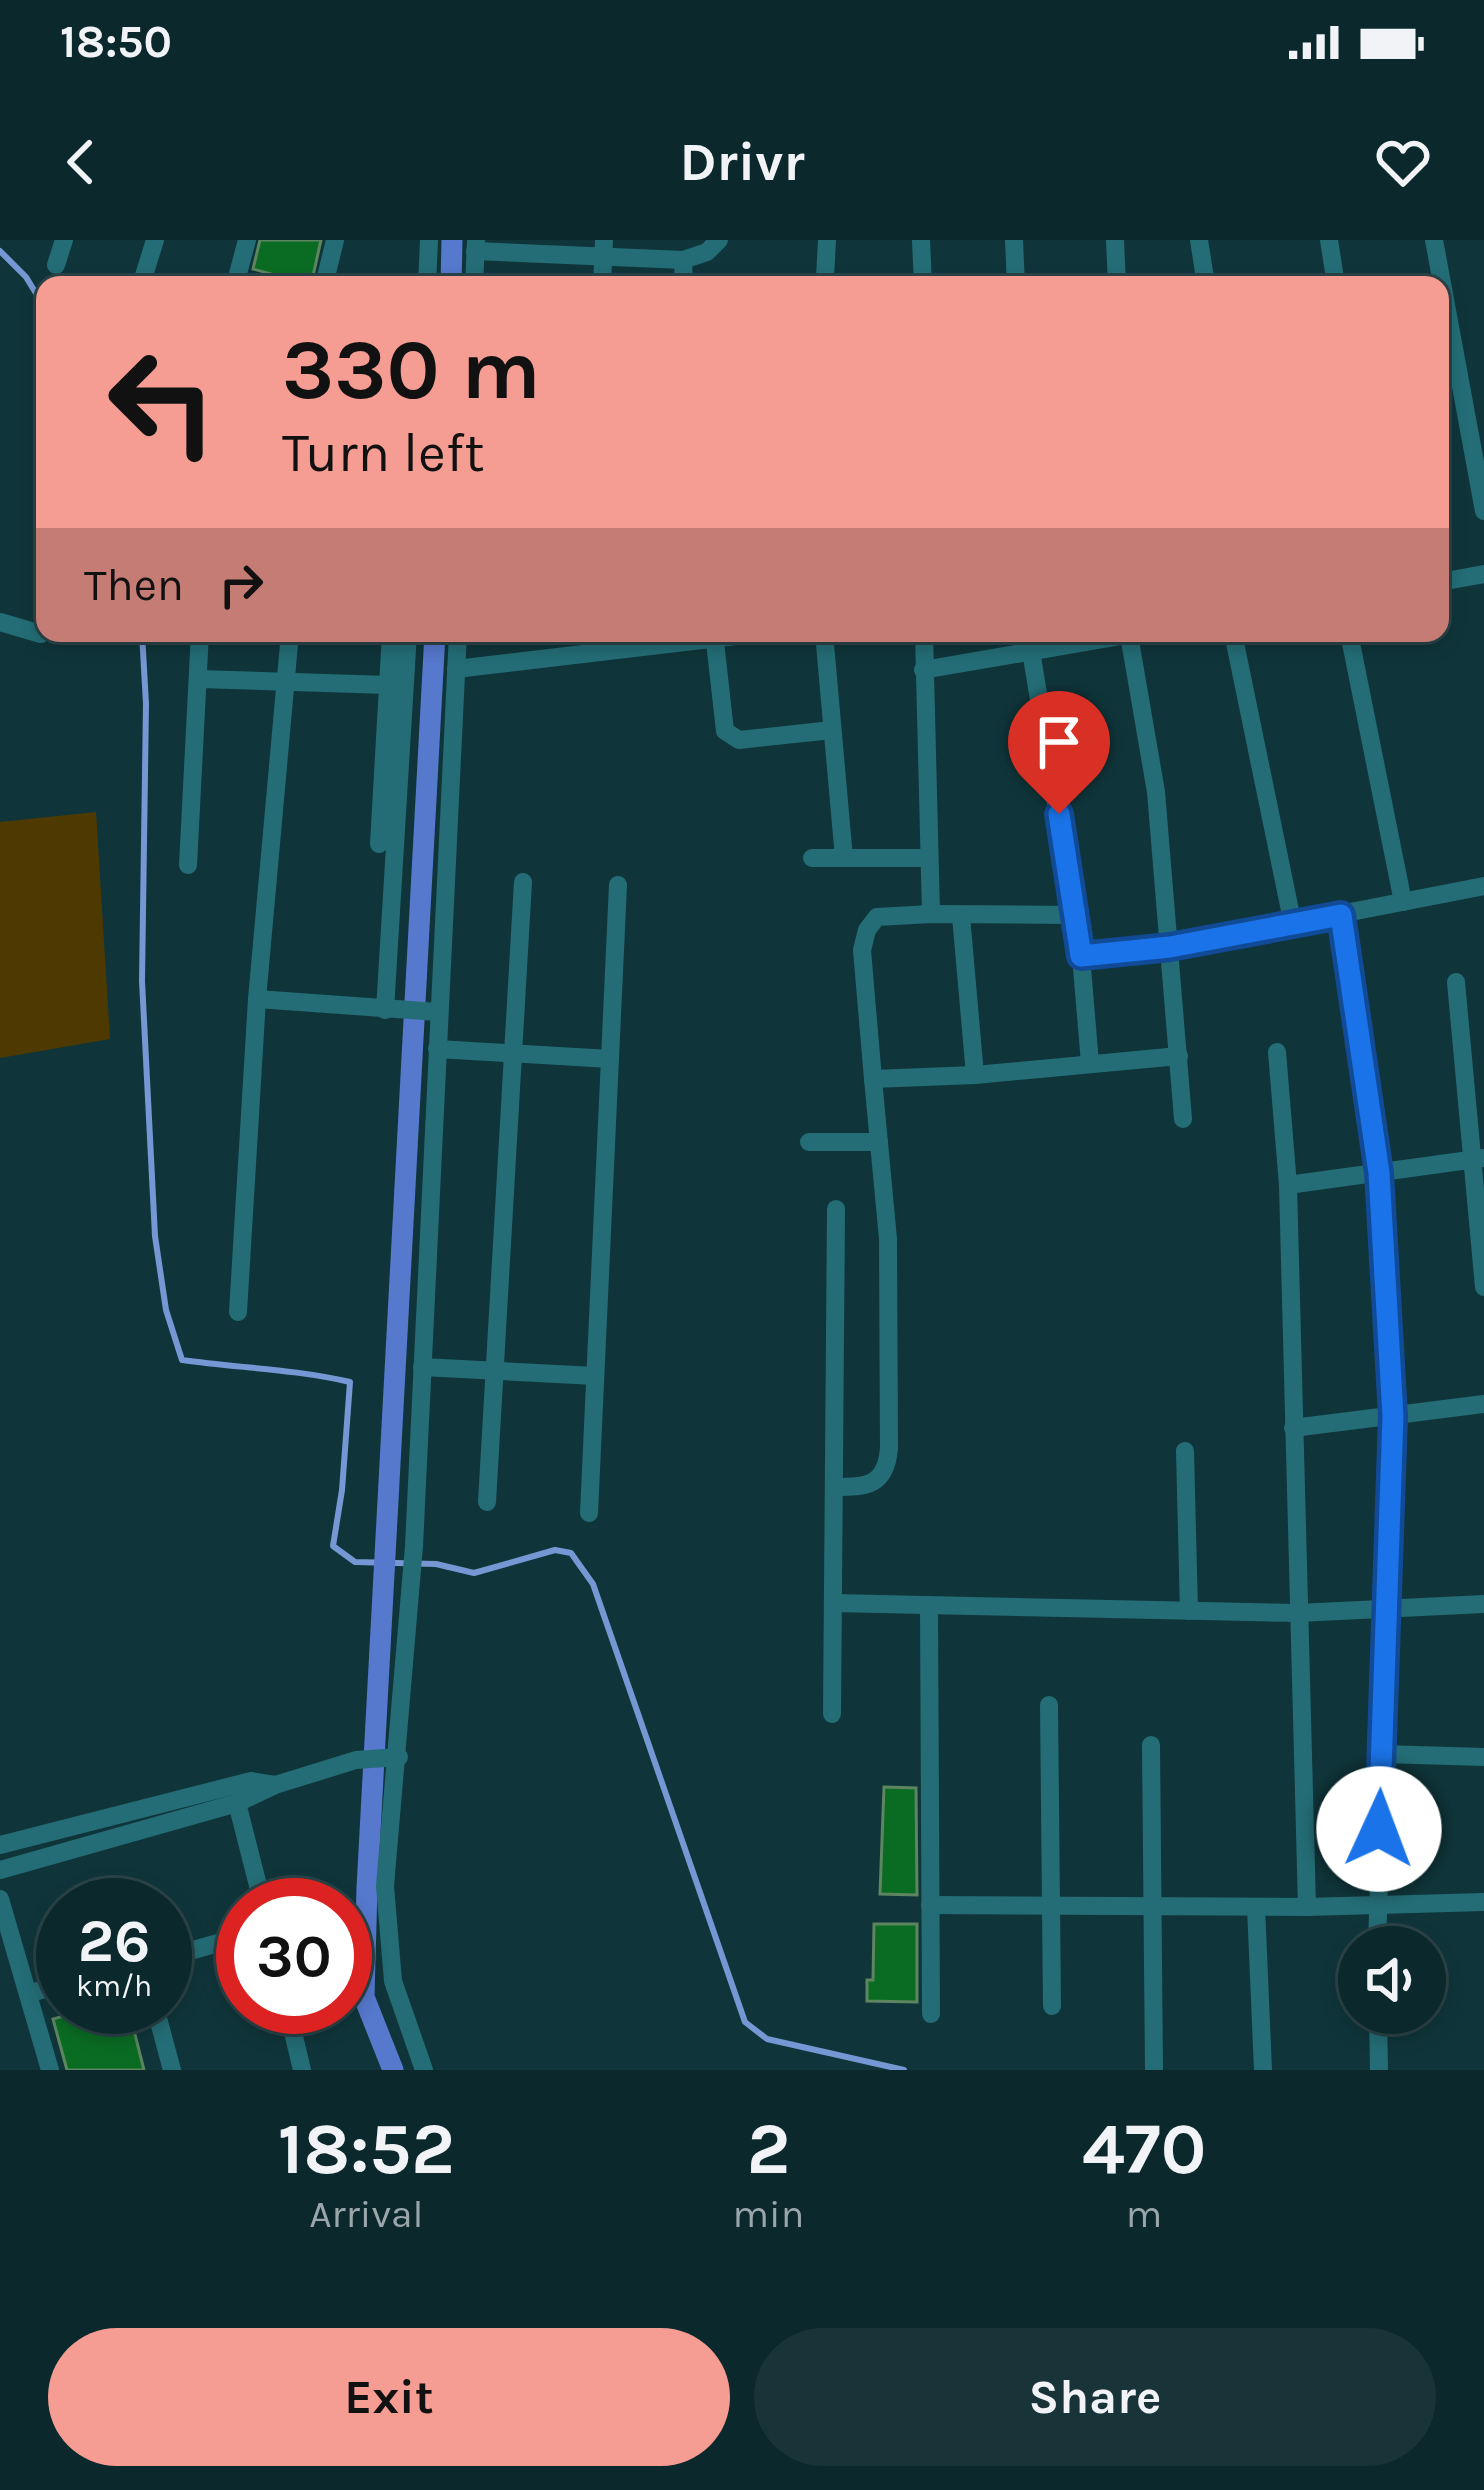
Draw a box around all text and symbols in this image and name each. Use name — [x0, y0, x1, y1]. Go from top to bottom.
text: 18:50 — [60, 16, 172, 68]
icon: back — [48, 129, 114, 195]
icon: heart — [1370, 129, 1436, 195]
text: Drivr — [679, 130, 805, 194]
text: 330 m — [282, 321, 541, 419]
icon: left — [84, 324, 240, 480]
text: Turn left — [282, 421, 485, 485]
icon: right — [208, 552, 274, 618]
text: Then — [84, 559, 184, 611]
pin — [1008, 691, 1110, 814]
icon: arrive — [1026, 709, 1092, 775]
position arrow — [1316, 1766, 1442, 1892]
speed limit sign: 30 — [216, 1878, 372, 2034]
text: 26 — [78, 1906, 150, 1976]
map controls — [1338, 1926, 1446, 2034]
button: sound — [1338, 1926, 1446, 2034]
text: km/h — [76, 1968, 152, 2004]
text: 18:52 — [278, 2107, 455, 2191]
text: 2 — [747, 2107, 790, 2191]
text: 470 — [1082, 2107, 1206, 2191]
text: Arrival — [309, 2191, 423, 2237]
text: min — [733, 2191, 804, 2237]
text: m — [1126, 2191, 1162, 2237]
button: Exit — [48, 2328, 730, 2466]
button: Share — [754, 2328, 1436, 2466]

